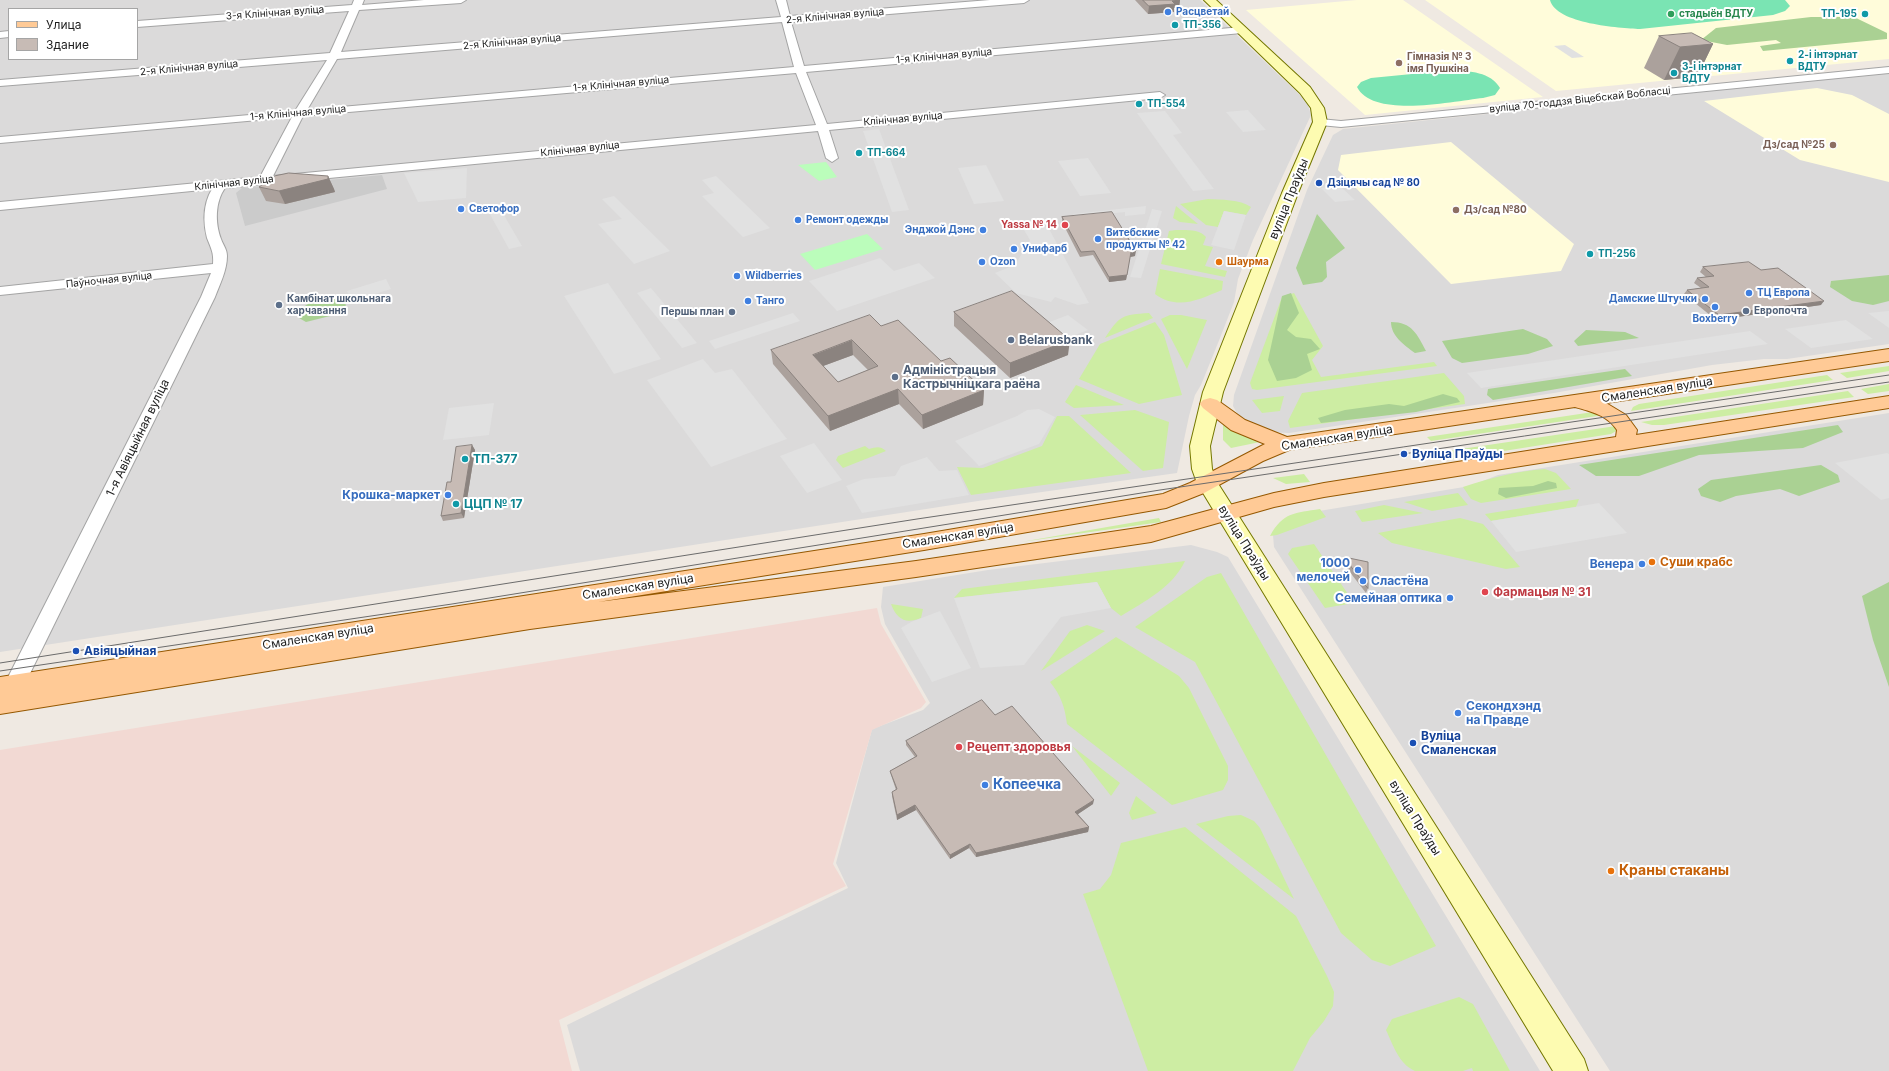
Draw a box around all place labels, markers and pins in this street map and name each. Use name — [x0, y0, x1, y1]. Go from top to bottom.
place label: Расцветай — [1176, 6, 1229, 18]
marker: Расцветай — [1163, 7, 1173, 17]
place label: стадыён ВДТУ — [1679, 8, 1753, 20]
place label: ТП-195 — [1821, 8, 1857, 20]
marker: стадыён ВДТУ — [1666, 9, 1676, 19]
marker: ТП-195 — [1860, 9, 1870, 19]
place label: ТП-356 — [1183, 19, 1221, 31]
marker: ТП-356 — [1170, 20, 1180, 30]
place label: 2-і інтэрнат ВДТУ — [1798, 49, 1857, 72]
place label: Гімназія № 3 імя Пушкіна — [1407, 51, 1472, 74]
marker: 2-і інтэрнат ВДТУ — [1785, 56, 1795, 66]
marker: Гімназія № 3 імя Пушкіна — [1394, 58, 1404, 68]
place label: 3-і інтэрнат ВДТУ — [1682, 61, 1742, 84]
marker: 3-і інтэрнат ВДТУ — [1669, 68, 1679, 78]
place label: ТП-554 — [1147, 98, 1185, 110]
marker: ТП-554 — [1134, 99, 1144, 109]
place label: Дз/сад №25 — [1763, 139, 1825, 151]
marker: Дз/сад №25 — [1828, 140, 1838, 150]
place label: ТП-664 — [867, 147, 906, 159]
marker: ТП-664 — [854, 148, 864, 158]
place label: Дзіцячы сад № 80 — [1327, 177, 1420, 189]
marker: Дзіцячы сад № 80 — [1314, 178, 1324, 188]
place label: Светофор — [469, 203, 519, 215]
marker: Светофор — [456, 204, 466, 214]
place label: Дз/сад №80 — [1464, 204, 1527, 216]
marker: Дз/сад №80 — [1451, 205, 1461, 215]
place label: Ремонт одежды — [806, 214, 888, 226]
marker: Ремонт одежды — [793, 215, 803, 225]
place label: Yassa № 14 — [1001, 219, 1057, 231]
marker: Yassa № 14 — [1060, 220, 1070, 230]
place label: Энджой Дэнс — [905, 224, 975, 236]
marker: Энджой Дэнс — [978, 225, 988, 235]
place label: Витебские продукты № 42 — [1106, 227, 1185, 250]
marker: Витебские продукты № 42 — [1093, 234, 1103, 244]
place label: Унифарб — [1022, 243, 1067, 255]
marker: Унифарб — [1009, 244, 1019, 254]
place label: ТП-256 — [1598, 248, 1636, 260]
marker: ТП-256 — [1585, 249, 1595, 259]
place label: Ozon — [990, 256, 1016, 268]
place label: Шаурма — [1227, 256, 1269, 268]
marker: Ozon — [977, 257, 987, 267]
marker: Шаурма — [1214, 257, 1224, 267]
place label: Wildberries — [745, 270, 802, 282]
marker: Wildberries — [732, 271, 742, 281]
place label: ТЦ Европа — [1757, 287, 1810, 299]
marker: ТЦ Европа — [1744, 288, 1754, 298]
place label: Камбінат школьнага харчавання — [287, 293, 391, 316]
place label: Дамские Штучки — [1609, 293, 1697, 305]
marker: Дамские Штучки — [1700, 294, 1710, 304]
place label: Танго — [756, 295, 784, 307]
marker: Танго — [743, 296, 753, 306]
marker: Камбінат школьнага харчавання — [274, 300, 284, 310]
marker: Boxberry — [1710, 302, 1720, 312]
place label: Европочта — [1754, 305, 1807, 317]
place label: Першы план — [661, 306, 724, 318]
marker: Европочта — [1741, 306, 1751, 316]
marker: Першы план — [727, 307, 737, 317]
place label: Boxberry — [1692, 313, 1738, 325]
place label: Belarusbank — [1019, 333, 1092, 347]
marker: Belarusbank — [1006, 335, 1016, 345]
place label: Адміністрацыя Кастрычніцкага раёна — [903, 363, 1040, 391]
marker: Адміністрацыя Кастрычніцкага раёна — [890, 372, 900, 382]
place label: Вуліца Праўды — [1412, 447, 1503, 461]
marker: Вуліца Праўды — [1399, 449, 1409, 459]
place label: ТП-377 — [473, 452, 517, 466]
marker: ТП-377 — [460, 454, 470, 464]
place label: Крошка-маркет — [342, 488, 440, 502]
marker: Крошка-маркет — [443, 490, 453, 500]
place label: ЦЦП № 17 — [464, 497, 522, 511]
marker: ЦЦП № 17 — [451, 499, 461, 509]
place label: Суши крабс — [1660, 555, 1733, 569]
place label: 1000 мелочей — [1297, 556, 1350, 584]
place label: Венера — [1590, 557, 1634, 571]
marker: Суши крабс — [1647, 557, 1657, 567]
marker: Венера — [1637, 559, 1647, 569]
marker: 1000 мелочей — [1353, 565, 1363, 575]
place label: Сластёна — [1371, 574, 1429, 588]
marker: Сластёна — [1358, 576, 1368, 586]
place label: Фармацыя № 31 — [1493, 585, 1591, 599]
marker: Фармацыя № 31 — [1480, 587, 1490, 597]
place label: Семейная оптика — [1335, 591, 1442, 605]
marker: Семейная оптика — [1445, 593, 1455, 603]
place label: Авіяцыйная — [84, 644, 156, 658]
marker: Авіяцыйная — [71, 646, 81, 656]
place label: Секондхэнд на Правде — [1466, 699, 1541, 727]
marker: Секондхэнд на Правде — [1453, 708, 1463, 718]
place label: Вуліца Смаленская — [1421, 729, 1496, 757]
marker: Вуліца Смаленская — [1408, 738, 1418, 748]
place label: Рецепт здоровья — [967, 740, 1071, 754]
marker: Рецепт здоровья — [954, 742, 964, 752]
place label: Копеечка — [993, 777, 1061, 793]
marker: Копеечка — [980, 780, 990, 790]
place label: Краны стаканы — [1619, 863, 1729, 879]
marker: Краны стаканы — [1606, 866, 1616, 876]

